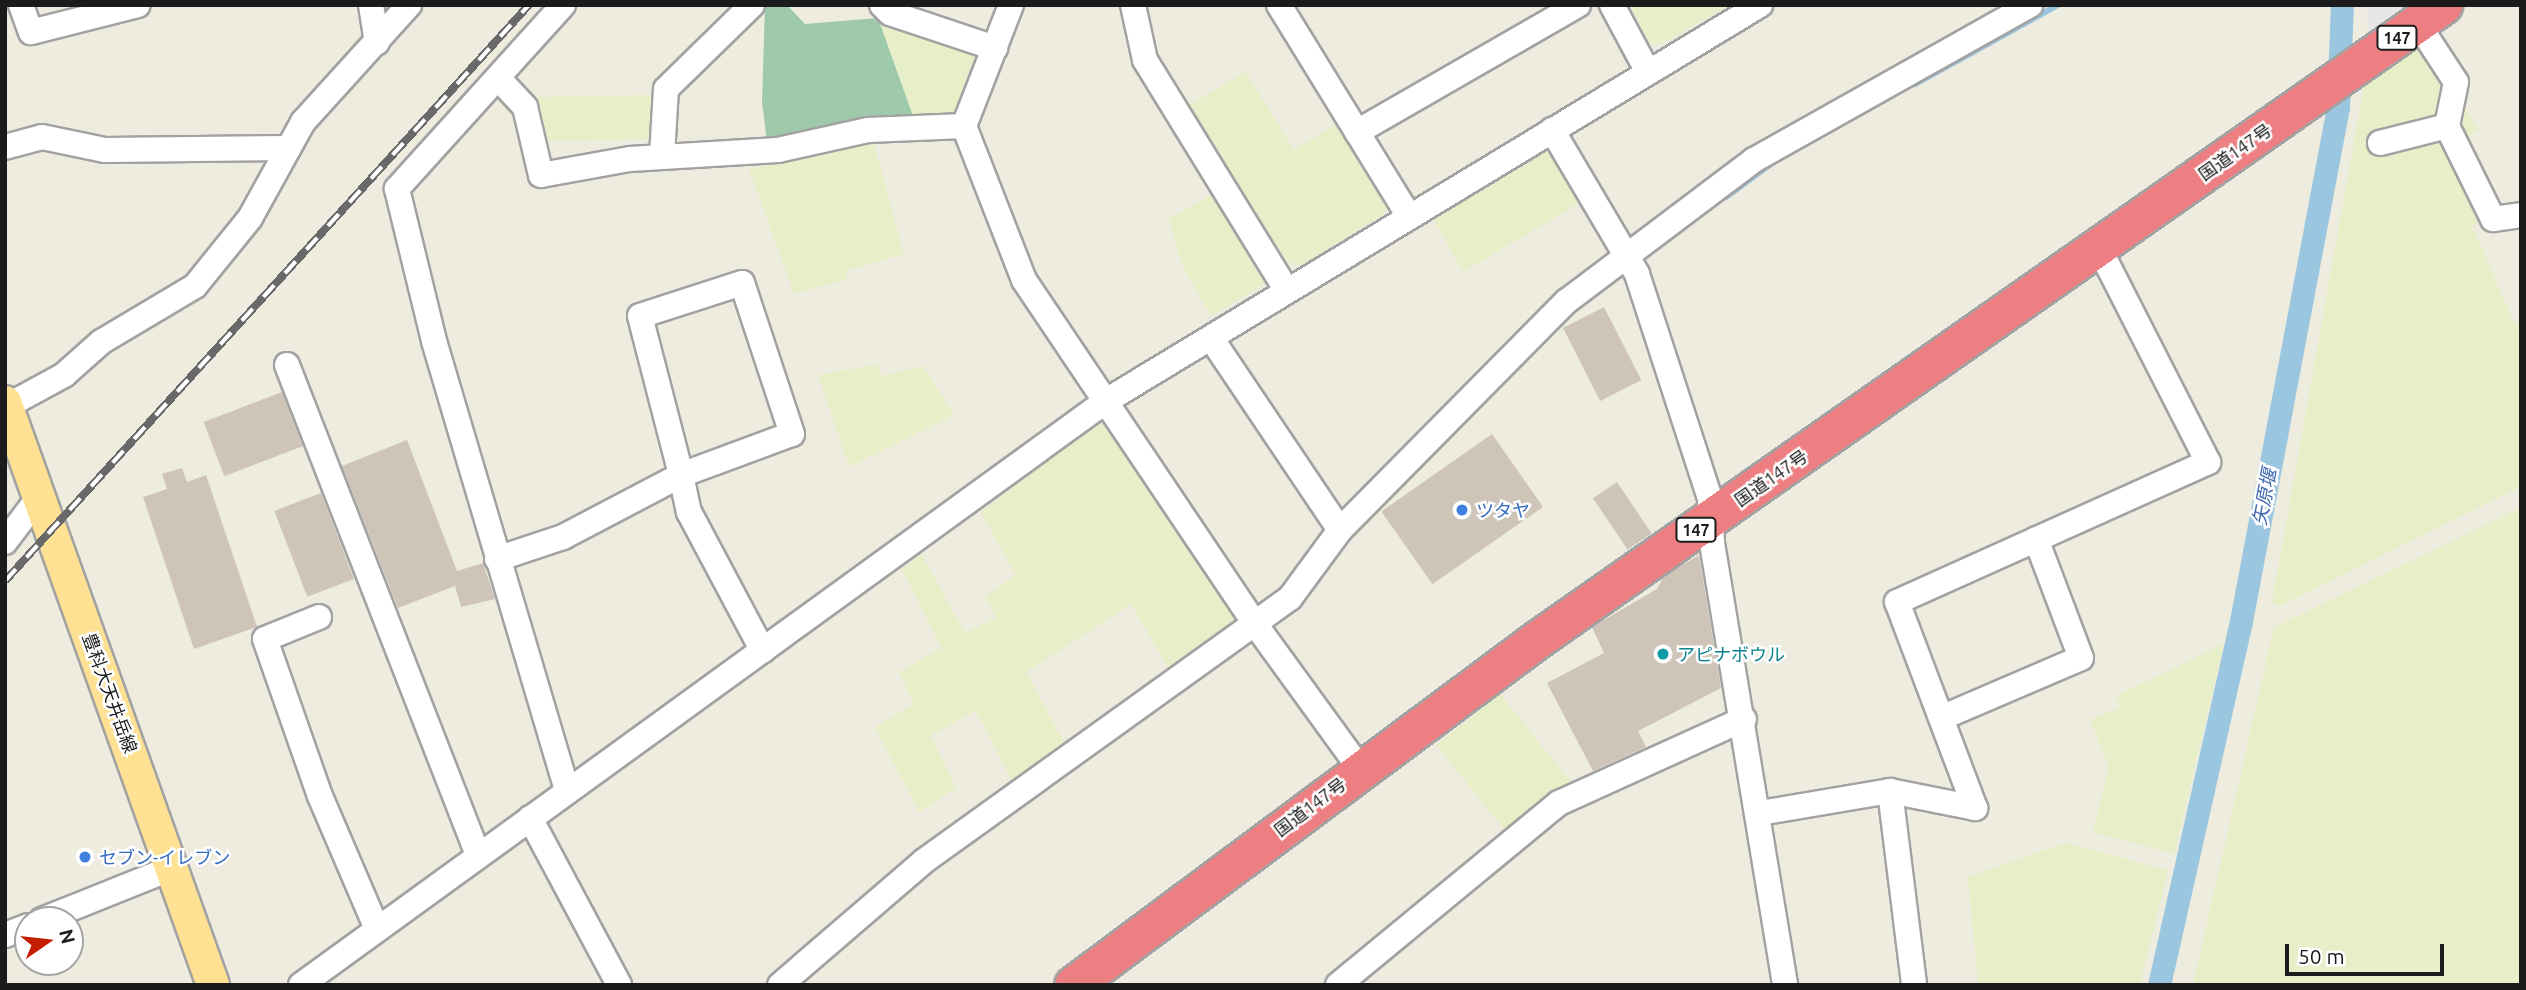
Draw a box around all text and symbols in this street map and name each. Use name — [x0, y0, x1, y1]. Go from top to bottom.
road number: 147 — [2376, 26, 2418, 50]
street label: 国道147号 — [2194, 119, 2276, 185]
street label: 国道147号 — [1730, 445, 1812, 511]
water label: 矢原堰 — [2248, 467, 2282, 527]
place label: ツタヤ — [1476, 499, 1530, 521]
marker: ツタヤ — [1454, 502, 1470, 518]
road number: 147 — [1675, 517, 1717, 542]
street label: 豊科大天井岳線 — [78, 630, 142, 756]
place label: アピナボウル — [1677, 643, 1785, 665]
marker: アピナボウル — [1655, 646, 1671, 662]
street label: 国道147号 — [1270, 773, 1350, 841]
place label: セブン-イレブン — [99, 846, 230, 868]
marker: セブン-イレブン — [77, 849, 93, 865]
north arrow — [14, 906, 84, 976]
text: N — [55, 927, 80, 946]
scale bar — [2288, 930, 2447, 974]
text: 50 m — [2298, 944, 2345, 968]

